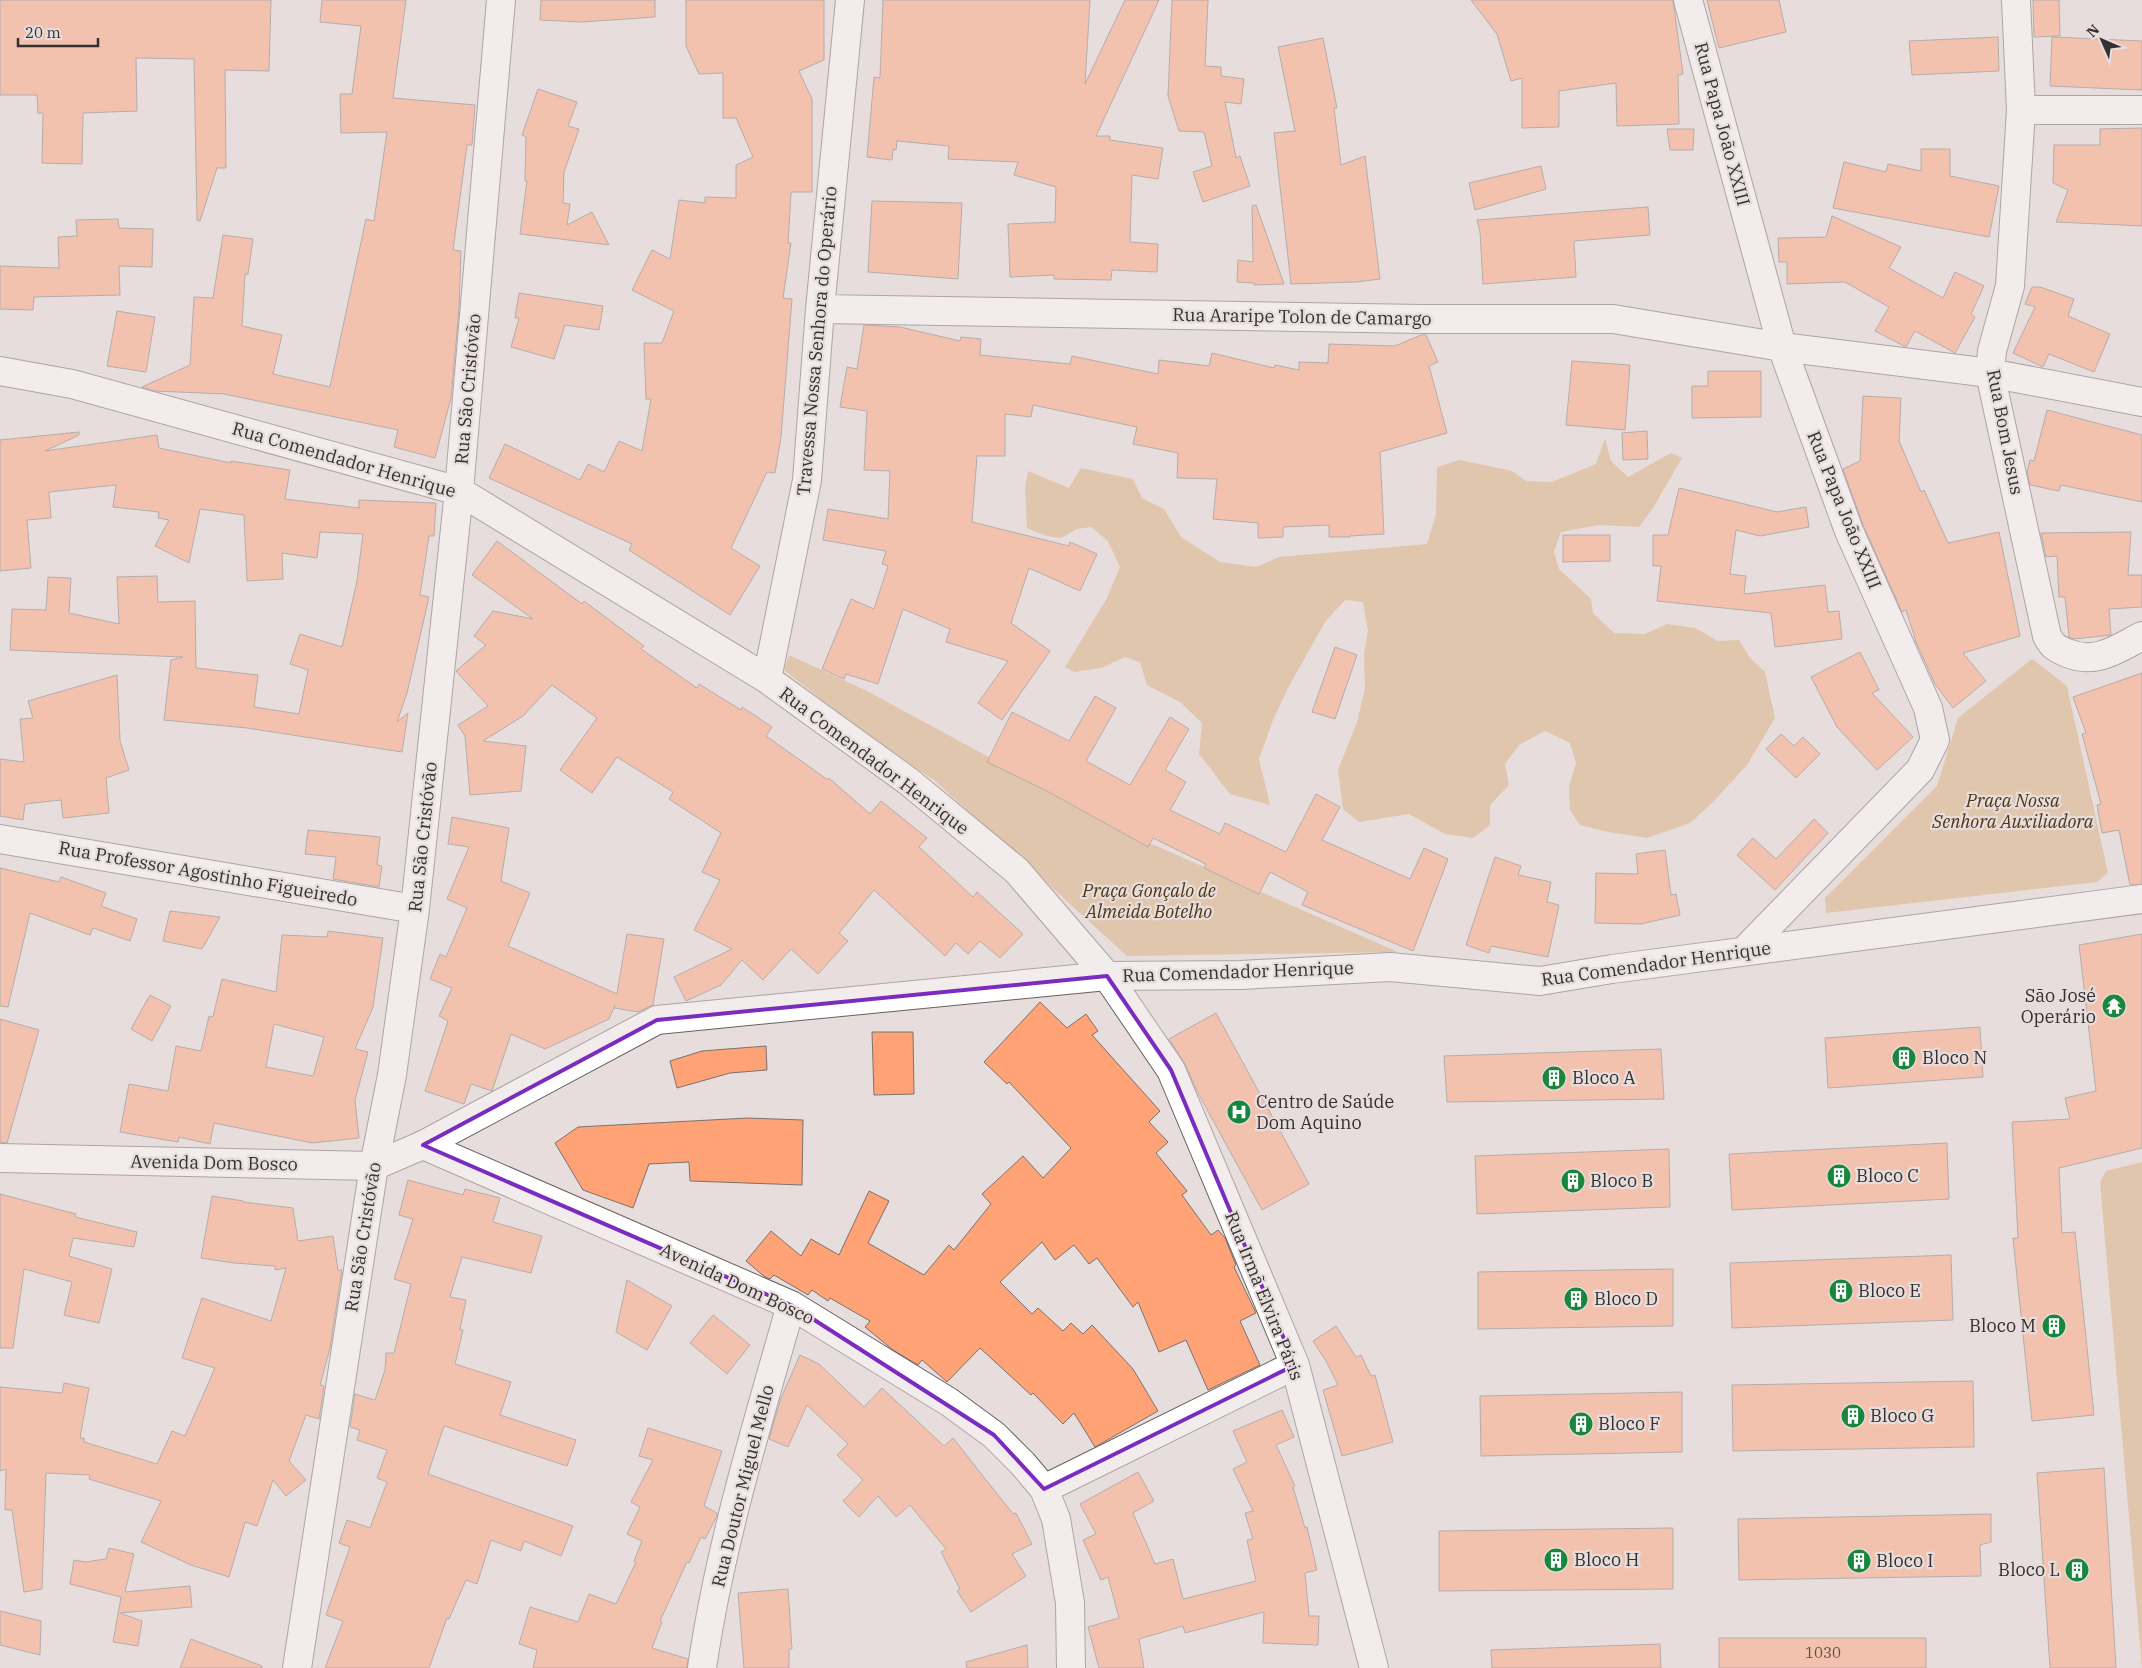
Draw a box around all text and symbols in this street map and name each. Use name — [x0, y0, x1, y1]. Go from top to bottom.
scale bar — [18, 15, 98, 47]
north arrow — [2077, 15, 2127, 65]
text: N — [2083, 21, 2103, 41]
text: 20 m — [25, 23, 61, 42]
street label: Rua Papa João XXIII — [1690, 40, 1755, 208]
street label: Travessa Nossa Senhora do Operário — [792, 185, 842, 497]
street label: Rua Araripe Tolon de Camargo — [1172, 303, 1432, 330]
street label: Rua São Cristóvão — [449, 313, 486, 465]
street label: Rua Bom Jesus — [1982, 367, 2029, 496]
street label: Rua Comendador Henrique — [230, 417, 459, 502]
street label: Rua Papa João XXIII — [1802, 427, 1887, 592]
street label: Rua Comendador Henrique — [775, 682, 974, 839]
street label: Rua São Cristóvão — [403, 761, 442, 913]
park label: Praça Nossa Senhora Auxiliadora — [1931, 789, 2094, 833]
street label: Rua Professor Agostinho Figueiredo — [57, 836, 359, 911]
park label: Praça Gonçalo de Almeida Botelho — [1081, 879, 1216, 923]
street label: Rua Comendador Henrique — [1540, 936, 1772, 991]
street label: Rua Comendador Henrique — [1122, 956, 1354, 987]
place label: São José Operário — [2021, 984, 2096, 1028]
temple icon: São José Operário — [2101, 993, 2127, 1019]
building icon: Bloco N — [1891, 1045, 1917, 1071]
place label: Bloco N — [1922, 1046, 1987, 1069]
building icon: Bloco A — [1541, 1065, 1567, 1091]
place label: Bloco A — [1572, 1066, 1636, 1089]
place label: Centro de Saúde Dom Aquino — [1256, 1090, 1394, 1134]
hospital icon: Centro de Saúde Dom Aquino — [1226, 1099, 1252, 1125]
street label: Avenida Dom Bosco — [130, 1150, 298, 1175]
street label: Rua São Cristóvão — [339, 1160, 386, 1313]
building icon: Bloco C — [1826, 1163, 1852, 1189]
place label: Bloco C — [1856, 1164, 1919, 1187]
building icon: Bloco B — [1560, 1168, 1586, 1194]
place label: Bloco B — [1590, 1169, 1653, 1192]
street label: Rua Irmã Elvira Páris — [1220, 1208, 1309, 1384]
street label: Avenida Dom Bosco — [656, 1238, 818, 1329]
building icon: Bloco E — [1828, 1278, 1854, 1304]
place label: Bloco E — [1858, 1279, 1921, 1302]
building icon: Bloco D — [1563, 1286, 1589, 1312]
place label: Bloco D — [1594, 1287, 1658, 1310]
building icon: Bloco M — [2041, 1313, 2067, 1339]
place label: Bloco M — [1969, 1314, 2036, 1337]
street label: Rua Doutor Miguel Mello — [706, 1382, 779, 1589]
building icon: Bloco G — [1840, 1403, 1866, 1429]
place label: Bloco G — [1870, 1404, 1934, 1427]
building icon: Bloco F — [1568, 1411, 1594, 1437]
place label: Bloco F — [1598, 1412, 1661, 1435]
building icon: Bloco H — [1543, 1547, 1569, 1573]
place label: Bloco H — [1574, 1548, 1639, 1571]
building icon: Bloco I — [1846, 1548, 1872, 1574]
place label: Bloco I — [1876, 1549, 1933, 1572]
building icon: Bloco L — [2064, 1557, 2090, 1583]
place label: Bloco L — [1998, 1558, 2060, 1581]
house number: 1030 — [1805, 1643, 1841, 1662]

